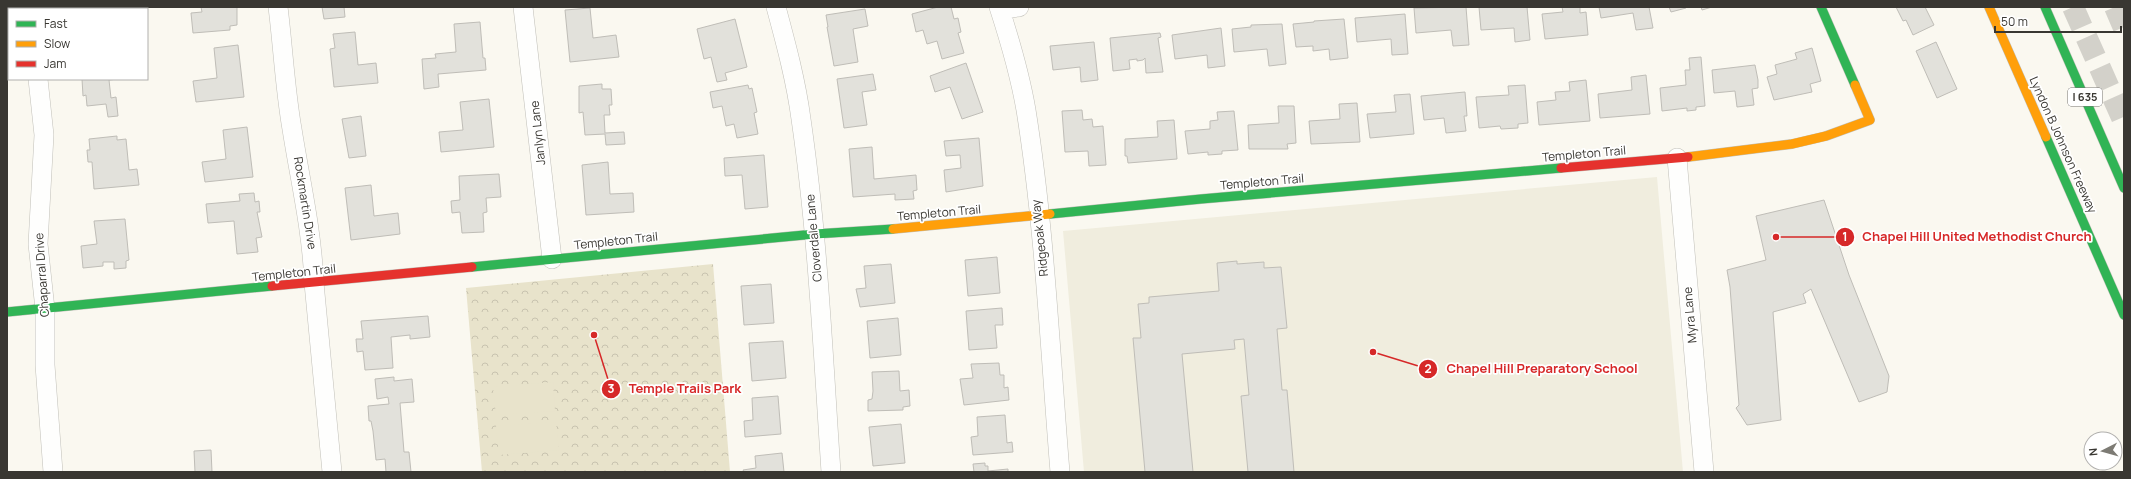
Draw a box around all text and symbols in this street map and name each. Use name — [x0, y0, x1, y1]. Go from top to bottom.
legend — [8, 8, 148, 80]
scale bar — [1995, 8, 2121, 34]
text: 50 m — [2001, 13, 2028, 30]
text: Fast — [44, 15, 68, 32]
text: Slow — [44, 35, 70, 52]
text: Jam — [44, 55, 66, 72]
street label: Lyndon B Johnson Freeway — [2026, 74, 2102, 216]
road number: I 635 — [2068, 88, 2102, 106]
street label: Janlyn Lane — [526, 100, 549, 166]
street label: Templeton Trail — [1541, 141, 1627, 166]
street label: Rockmartin Drive — [290, 155, 321, 250]
street label: Templeton Trail — [1219, 169, 1305, 194]
street label: Cloverdale Lane — [801, 193, 826, 283]
street label: Ridgeoak Way — [1027, 198, 1052, 277]
street label: Templeton Trail — [896, 200, 982, 225]
callout: Chapel Hill United Methodist Church — [1835, 224, 2100, 249]
text: Chapel Hill United Methodist Church — [1862, 227, 2092, 245]
street label: Templeton Trail — [573, 228, 659, 253]
text: 1 — [1842, 228, 1848, 245]
street label: Chaparral Drive — [30, 232, 53, 318]
street label: Templeton Trail — [251, 260, 337, 285]
street label: Myra Lane — [1679, 286, 1700, 344]
callout: Chapel Hill Preparatory School — [1418, 356, 1645, 381]
text: Chapel Hill Preparatory School — [1446, 359, 1638, 377]
text: 2 — [1424, 360, 1432, 377]
callout: Temple Trails Park — [601, 376, 749, 401]
text: Temple Trails Park — [629, 379, 742, 397]
text: 3 — [608, 380, 615, 397]
north arrow — [2083, 431, 2123, 471]
text: N — [2085, 447, 2100, 457]

